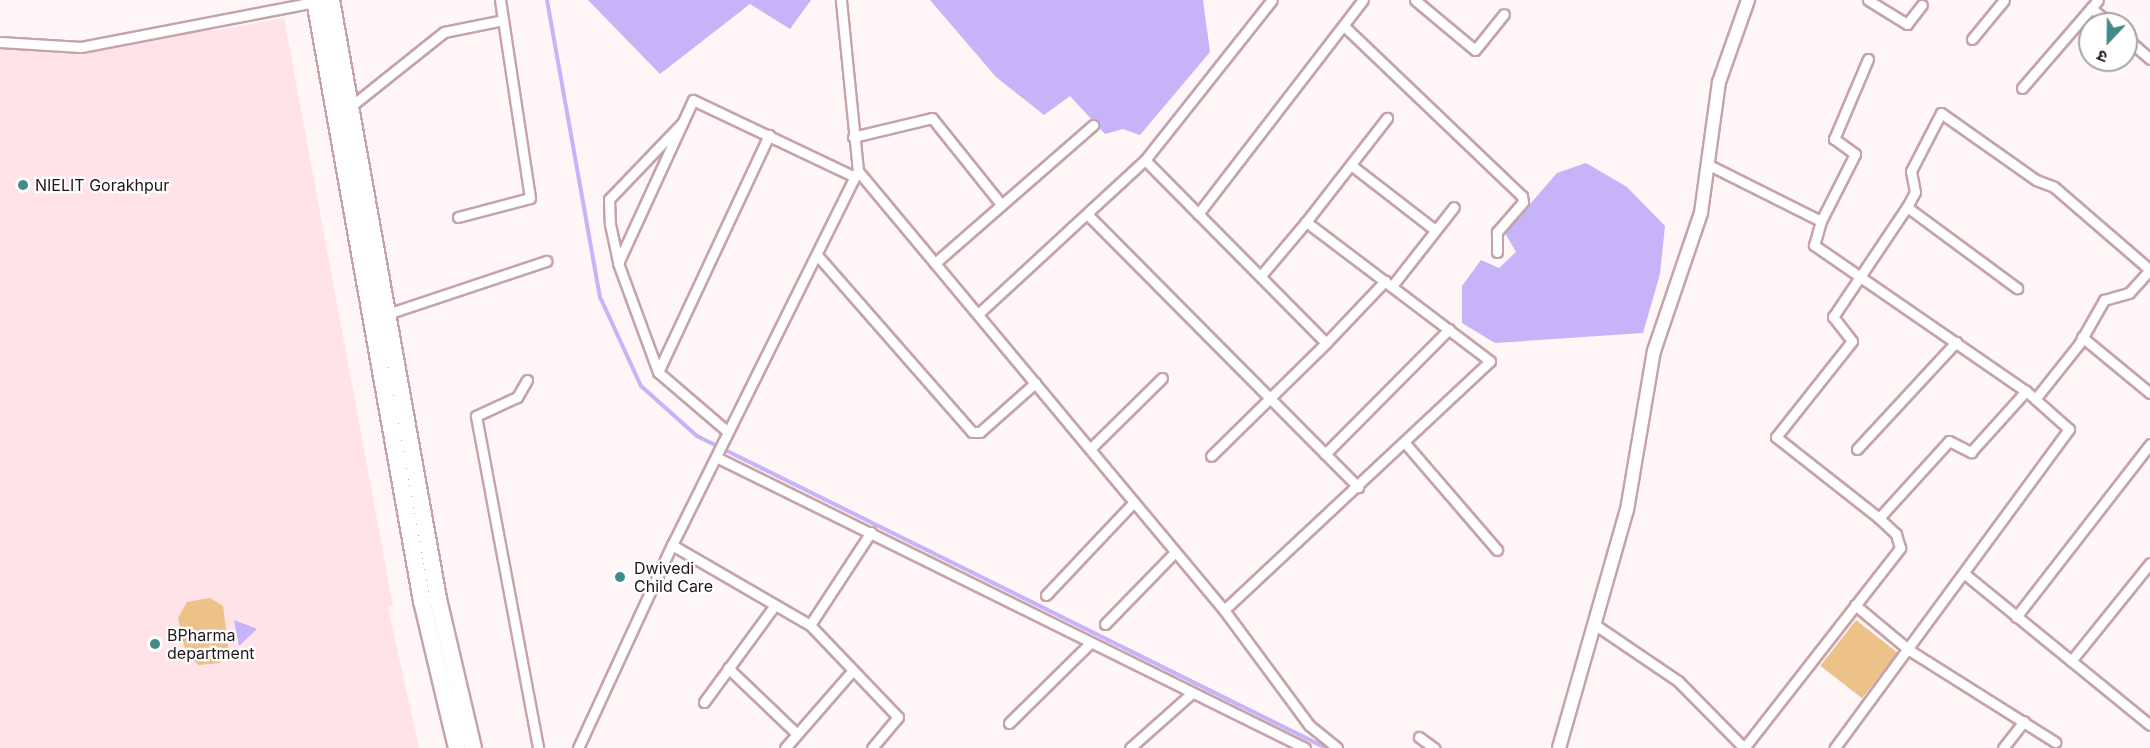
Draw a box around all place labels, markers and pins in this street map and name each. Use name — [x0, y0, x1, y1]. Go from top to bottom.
place label: NIELIT Gorakhpur — [35, 175, 169, 195]
marker: NIELIT Gorakhpur — [16, 178, 30, 192]
place label: Dwivedi Child Care — [634, 558, 713, 596]
marker: Dwivedi Child Care — [611, 568, 629, 586]
place label: BPharma department — [167, 625, 255, 663]
marker: BPharma department — [148, 637, 162, 651]

